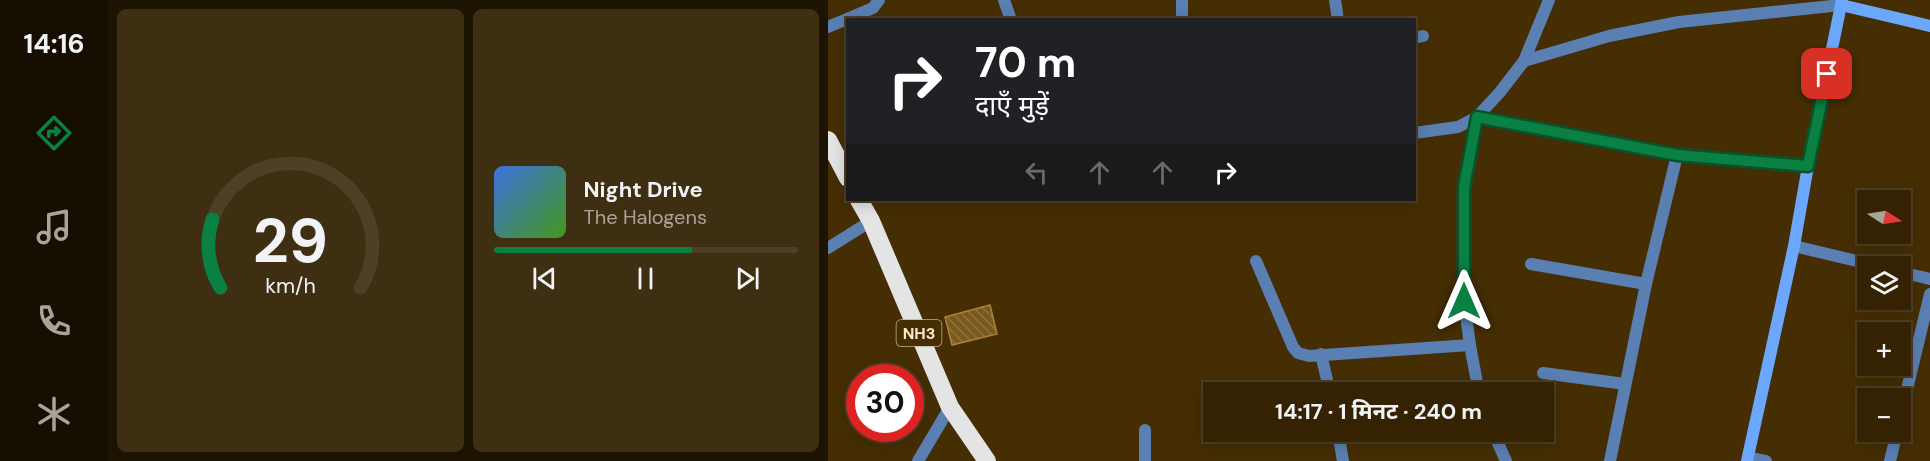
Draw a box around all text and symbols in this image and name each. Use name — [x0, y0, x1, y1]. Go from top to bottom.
text: 14:16 — [23, 26, 85, 61]
text: 70 m — [975, 35, 1076, 90]
icon: right — [876, 42, 954, 120]
pin — [1801, 48, 1852, 99]
icon: arrive — [1810, 57, 1843, 90]
text: दाएँ मुड़ें — [975, 88, 1049, 123]
icon: directions — [33, 112, 75, 154]
icon: left — [1020, 156, 1053, 189]
icon: ahead — [1083, 156, 1116, 189]
icon: ahead — [1146, 156, 1179, 189]
icon: right — [1209, 156, 1242, 189]
text: Night Drive — [584, 175, 703, 204]
north arrow — [1857, 190, 1911, 244]
map controls — [1857, 190, 1911, 442]
text: 29 — [253, 200, 328, 281]
text: The Halogens — [584, 204, 707, 230]
icon: music — [33, 206, 75, 248]
button: layers — [1857, 256, 1911, 310]
icon: previous — [528, 262, 561, 295]
icon: pause — [629, 262, 662, 295]
icon: next — [731, 262, 764, 295]
position arrow — [1432, 269, 1496, 333]
text: km/h — [265, 272, 316, 300]
icon: phone — [33, 300, 75, 342]
road number: NH3 — [896, 320, 941, 346]
button: + — [1857, 322, 1911, 376]
speed limit sign: 30 — [846, 364, 924, 442]
button: − — [1857, 388, 1911, 442]
icon: climate — [33, 393, 75, 435]
text: 14:17 · 1 मिनट · 240 m — [1275, 397, 1482, 426]

